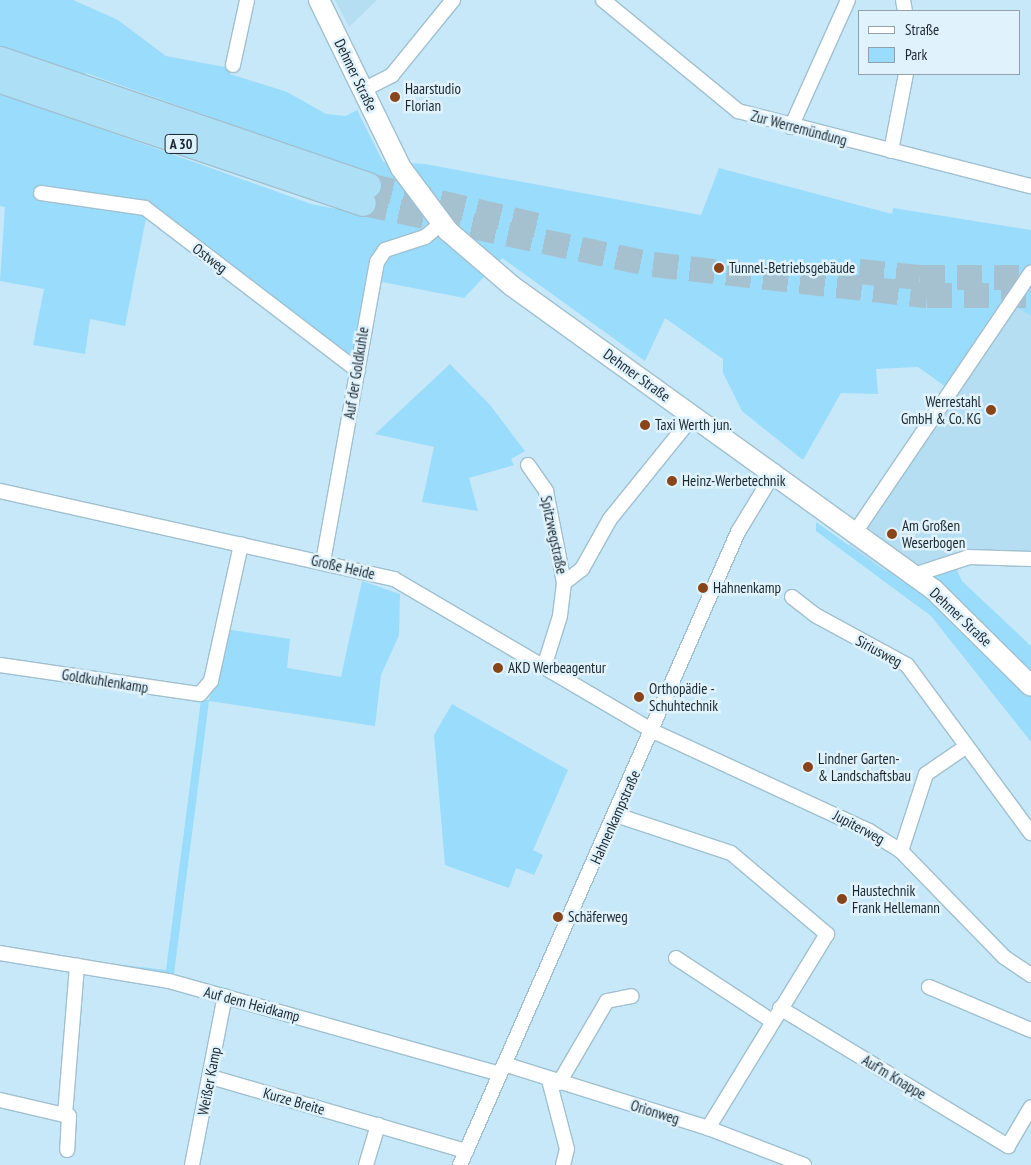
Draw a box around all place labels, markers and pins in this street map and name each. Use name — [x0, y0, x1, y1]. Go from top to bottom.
place label: Haarstudio Florian — [405, 79, 461, 114]
marker: Haarstudio Florian — [389, 91, 401, 103]
place label: Tunnel-Betriebsgebäude — [729, 259, 855, 277]
marker: Tunnel-Betriebsgebäude — [713, 262, 725, 274]
place label: Werrestahl GmbH & Co. KG — [900, 392, 981, 427]
marker: Werrestahl GmbH & Co. KG — [985, 404, 997, 416]
place label: Taxi Werth jun. — [655, 416, 732, 434]
marker: Taxi Werth jun. — [639, 419, 651, 431]
place label: Heinz-Werbetechnik — [682, 472, 786, 490]
marker: Heinz-Werbetechnik — [666, 475, 678, 487]
place label: Am Großen Weserbogen — [902, 516, 965, 551]
marker: Am Großen Weserbogen — [886, 528, 898, 540]
place label: Hahnenkamp — [713, 579, 781, 597]
marker: Hahnenkamp — [697, 582, 709, 594]
place label: AKD Werbeagentur — [508, 659, 606, 677]
marker: AKD Werbeagentur — [492, 662, 504, 674]
place label: Orthopädie - Schuhtechnik — [649, 679, 718, 714]
marker: Orthopädie - Schuhtechnik — [633, 691, 645, 703]
place label: Lindner Garten- & Landschaftsbau — [818, 749, 911, 784]
marker: Lindner Garten- & Landschaftsbau — [802, 761, 814, 773]
place label: Haustechnik Frank Hellemann — [852, 881, 940, 916]
marker: Haustechnik Frank Hellemann — [836, 893, 848, 905]
place label: Schäferweg — [568, 908, 628, 926]
marker: Schäferweg — [552, 911, 564, 923]

